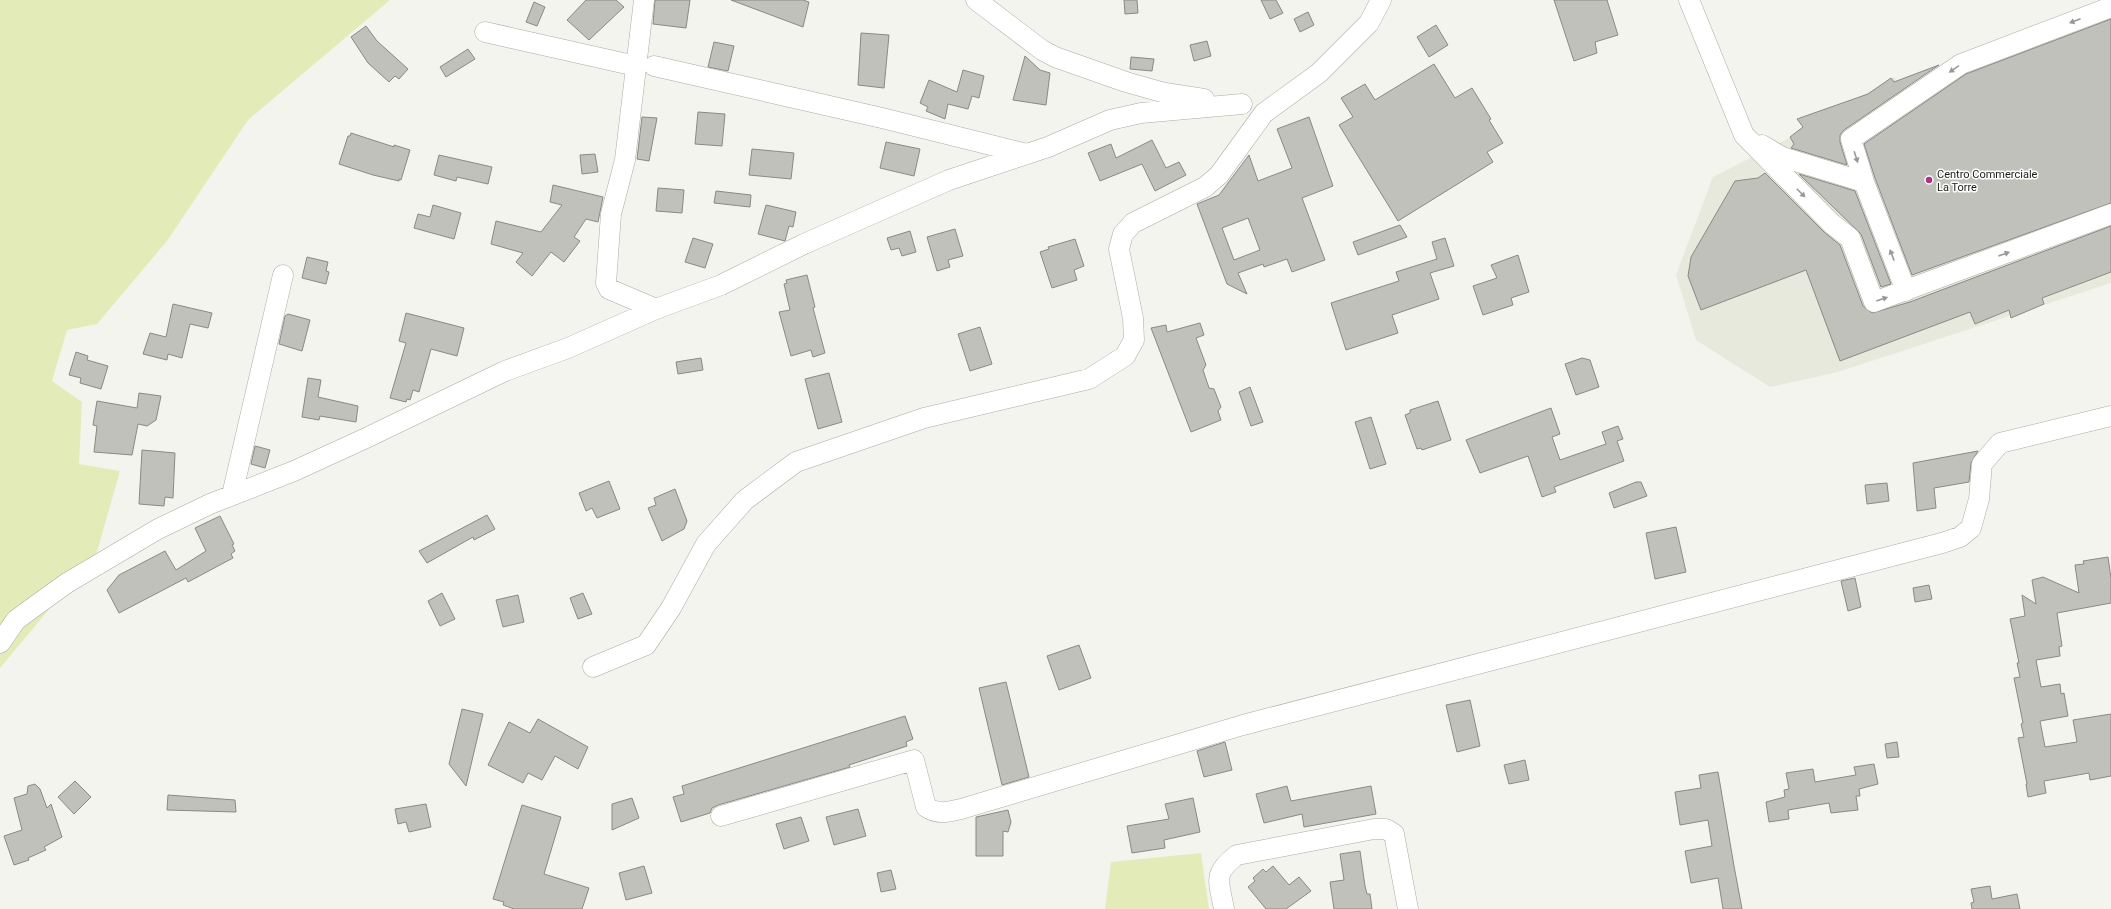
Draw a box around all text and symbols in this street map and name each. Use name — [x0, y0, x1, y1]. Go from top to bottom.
one-way arrow — [2068, 18, 2080, 24]
one-way arrow — [1949, 65, 1959, 73]
one-way arrow — [1853, 152, 1859, 164]
place label: Centro Commerciale La Torre — [1937, 168, 2038, 194]
marker: Centro Commerciale La Torre — [1924, 175, 1934, 185]
one-way arrow — [1796, 188, 1806, 198]
one-way arrow — [1889, 248, 1895, 260]
one-way arrow — [1998, 251, 2010, 257]
one-way arrow — [1876, 296, 1888, 302]

